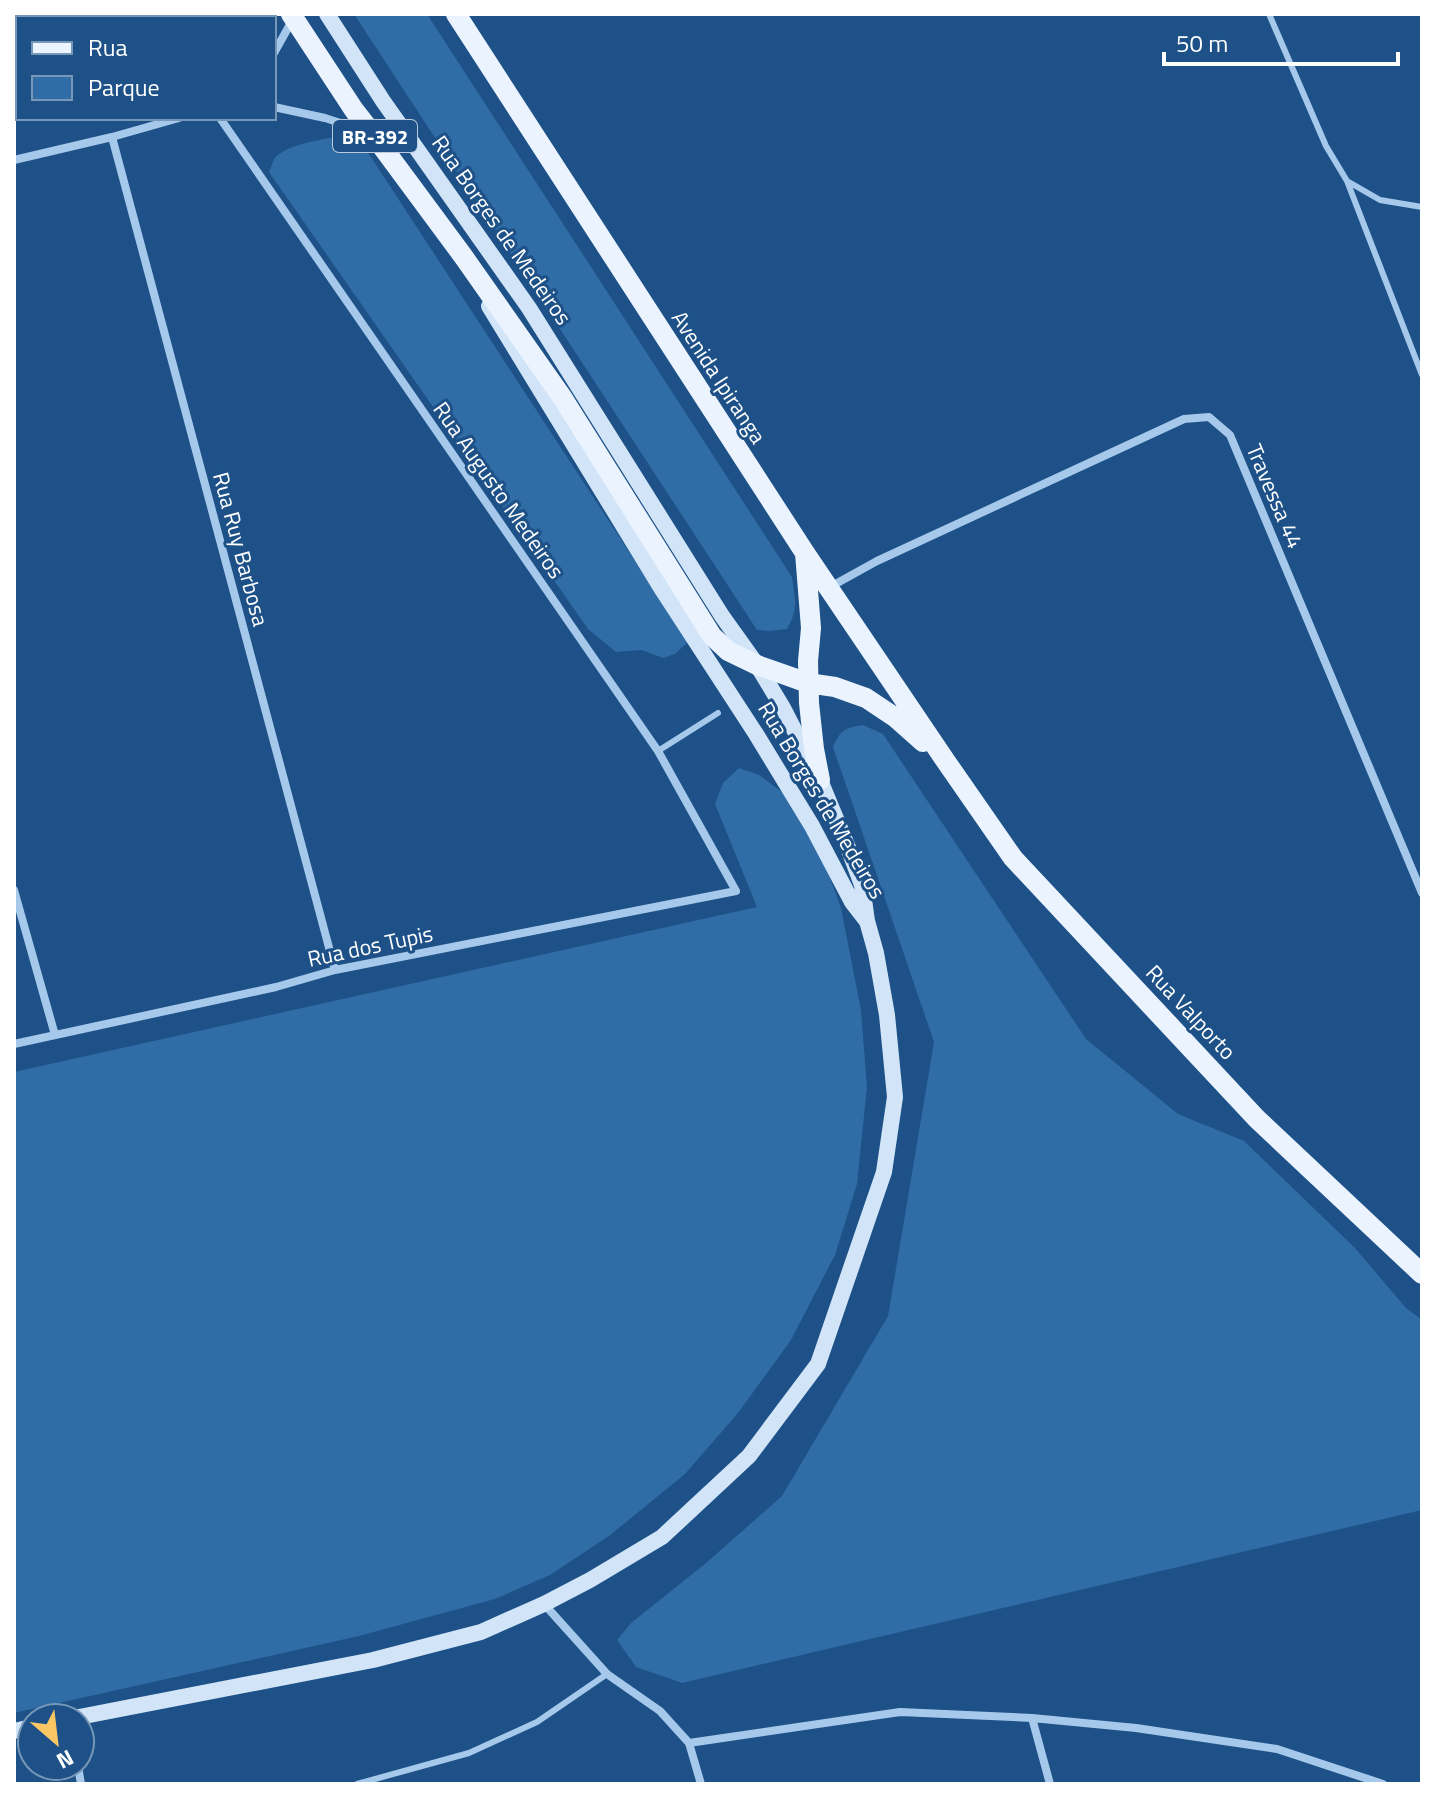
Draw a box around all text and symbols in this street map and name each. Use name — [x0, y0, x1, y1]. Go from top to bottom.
legend — [16, 16, 276, 120]
scale bar — [1164, 16, 1398, 66]
text: 50 m — [1176, 25, 1228, 61]
text: Rua — [88, 29, 127, 65]
text: Parque — [88, 69, 160, 105]
road number: BR-392 — [333, 120, 417, 152]
street label: Rua Borges de Medeiros — [424, 128, 580, 332]
street label: Avenida Ipiranga — [663, 304, 775, 450]
street label: Rua Augusto Medeiros — [425, 394, 573, 586]
street label: Travessa 44 — [1238, 438, 1312, 554]
street label: Rua Ruy Barbosa — [204, 468, 278, 630]
street label: Rua Borges de Medeiros — [749, 695, 895, 905]
street label: Rua dos Tupis — [304, 916, 436, 976]
street label: Rua Valporto — [1138, 957, 1244, 1067]
north arrow — [16, 1702, 96, 1782]
text: N — [51, 1741, 80, 1778]

